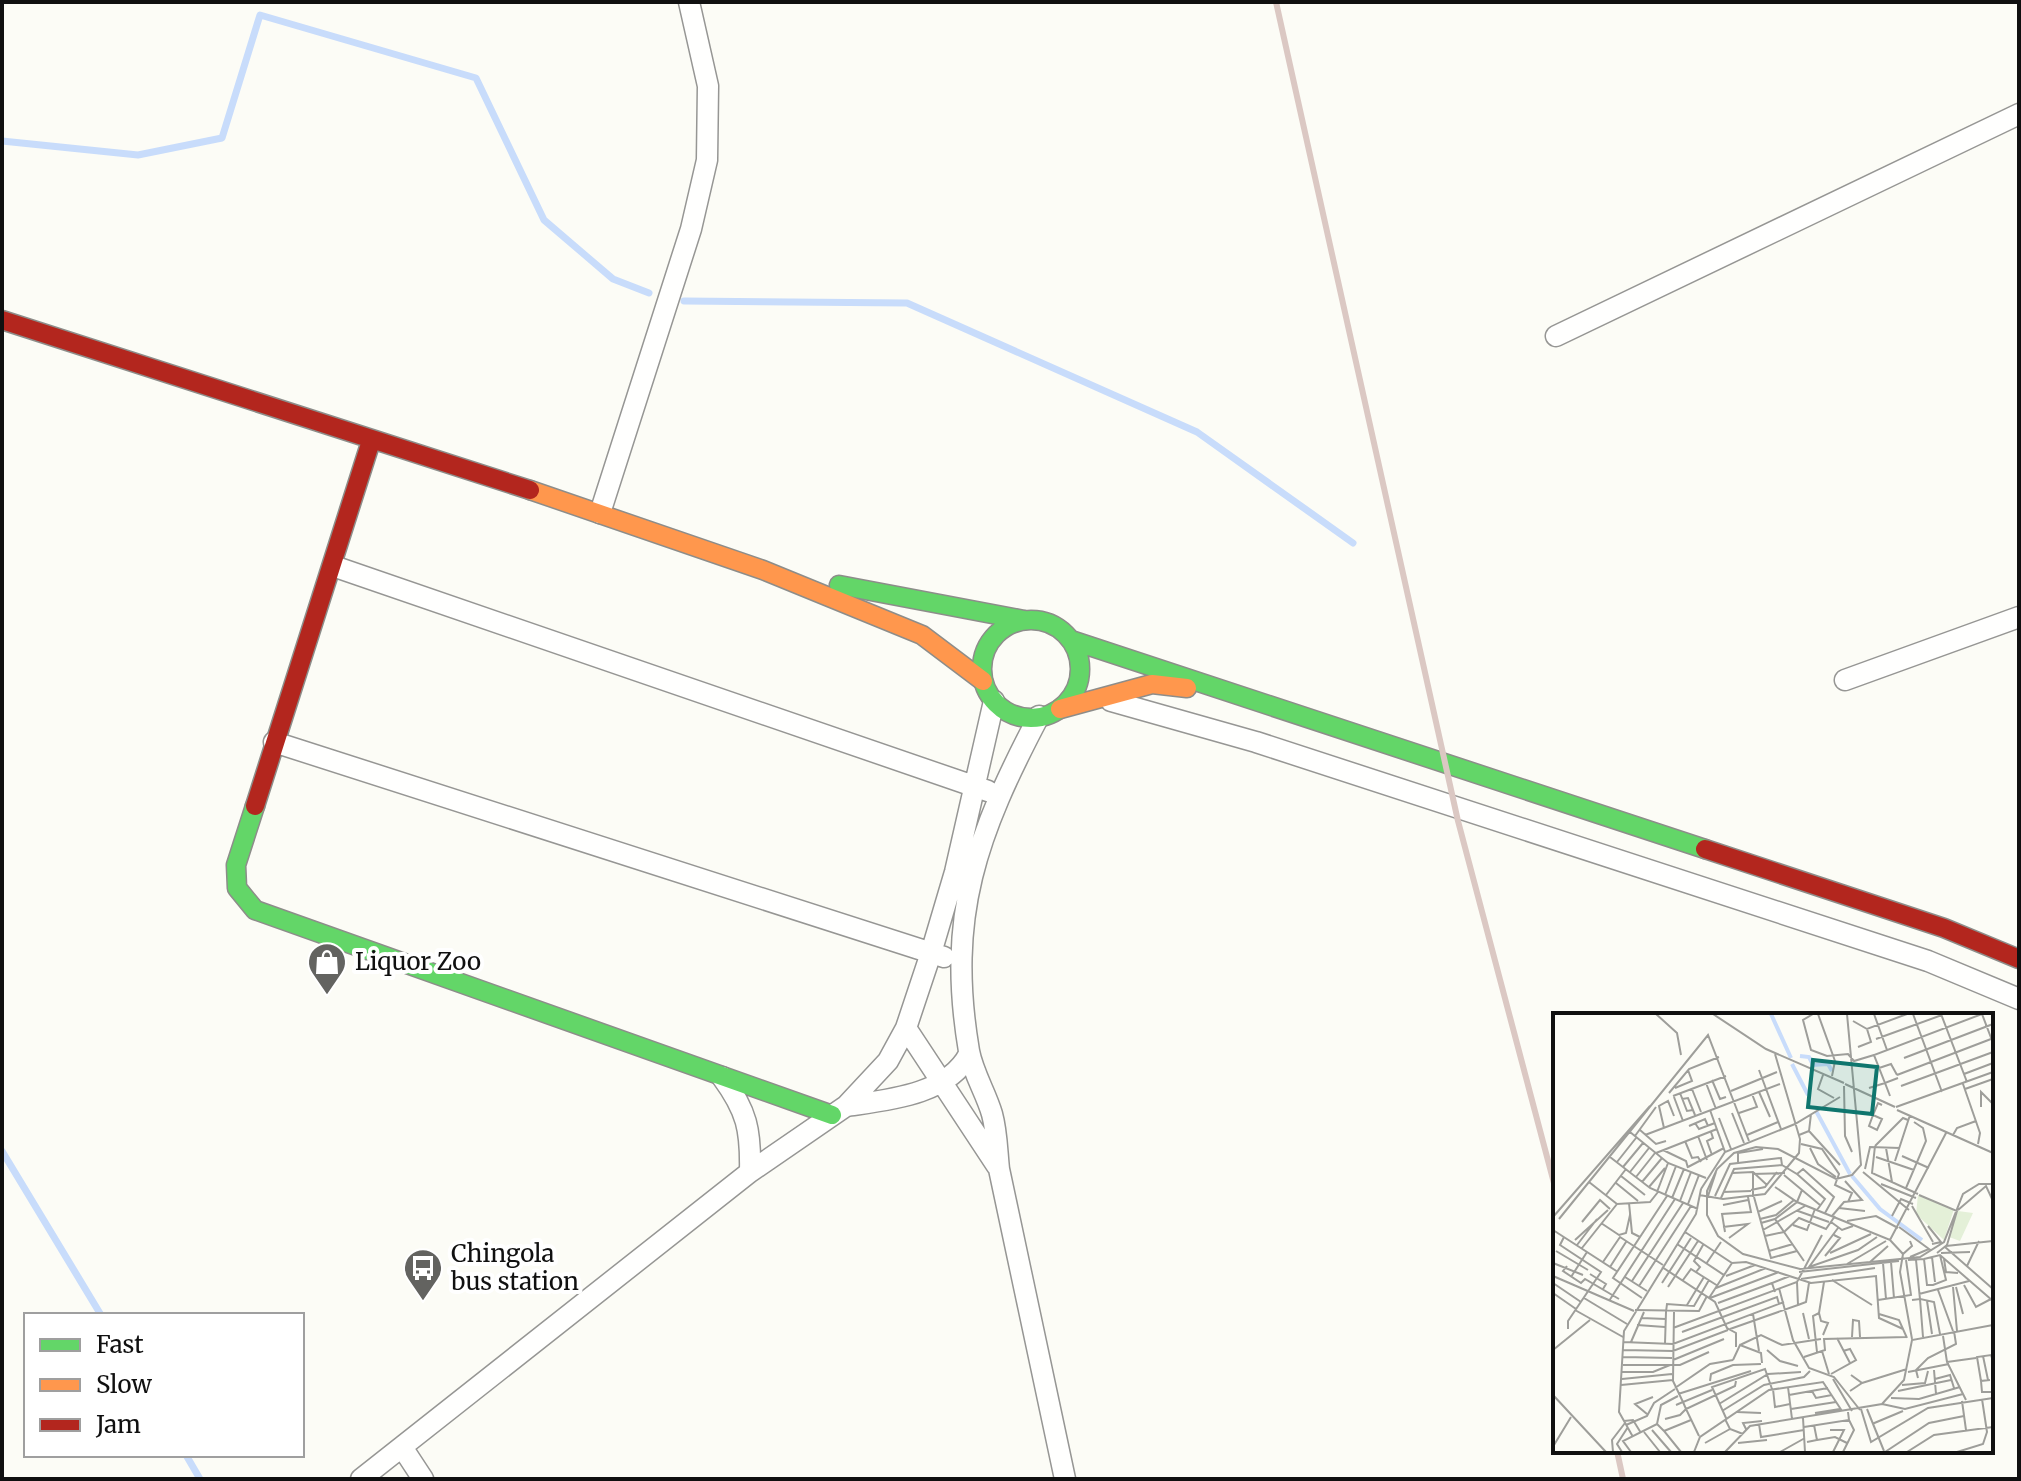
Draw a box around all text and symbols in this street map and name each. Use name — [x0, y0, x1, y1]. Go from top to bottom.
shop icon: Liquor Zoo — [306, 941, 348, 996]
place label: Liquor Zoo — [355, 946, 481, 977]
inset map — [1553, 1013, 1993, 1453]
place label: Chingola bus station — [450, 1238, 579, 1297]
bus stop icon: Chingola bus station — [402, 1247, 444, 1302]
legend — [24, 1313, 304, 1457]
text: Fast — [96, 1329, 144, 1360]
text: Slow — [96, 1369, 152, 1400]
text: Jam — [95, 1409, 141, 1440]

